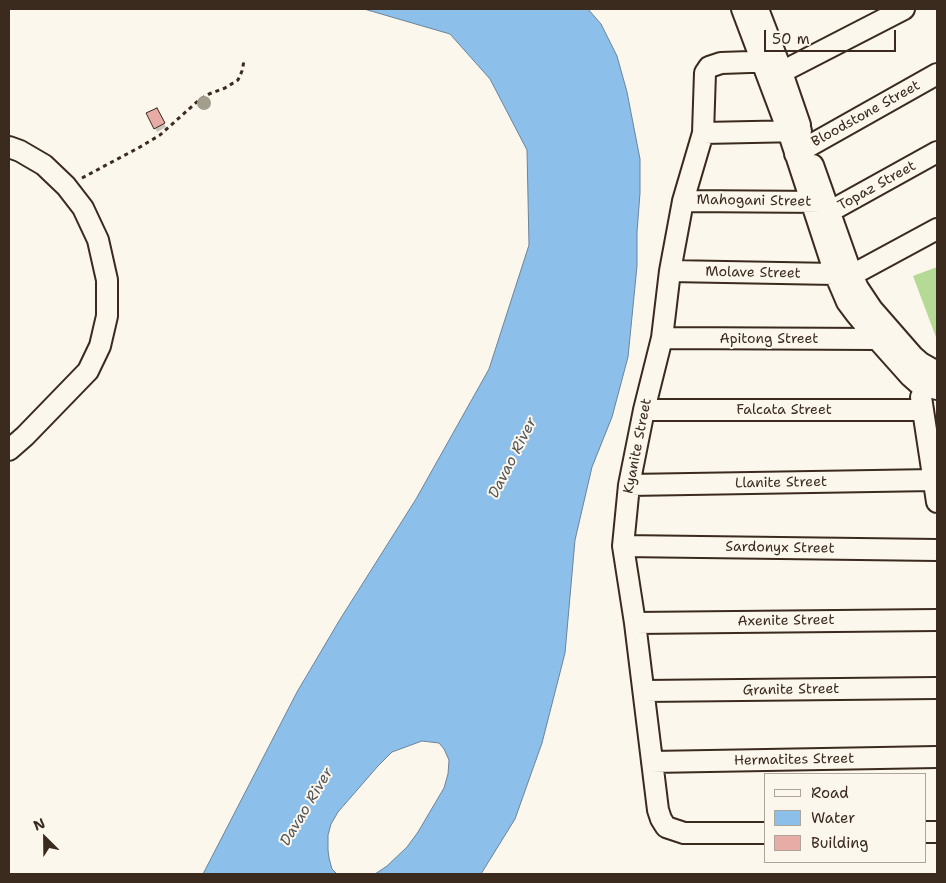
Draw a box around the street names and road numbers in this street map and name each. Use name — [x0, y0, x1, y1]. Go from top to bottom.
street label: Bloodstone Street — [809, 77, 923, 151]
street label: Topaz Street — [835, 158, 919, 214]
street label: Mahogani Street — [697, 192, 811, 210]
street label: Molave Street — [705, 264, 801, 282]
street label: Apitong Street — [720, 331, 818, 347]
street label: Kyanite Street — [621, 397, 655, 495]
street label: Falcata Street — [736, 402, 832, 418]
street label: Llanite Street — [735, 474, 827, 492]
street label: Sardonyx Street — [725, 539, 835, 557]
street label: Axenite Street — [737, 612, 835, 630]
street label: Granite Street — [742, 681, 840, 699]
street label: Hermatites Street — [734, 751, 854, 769]

